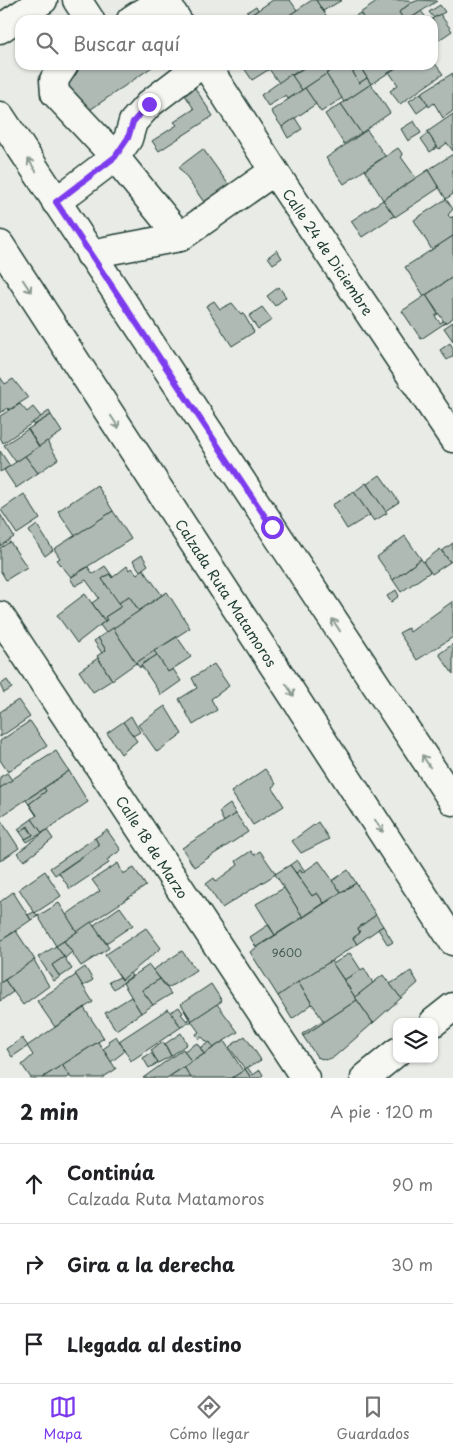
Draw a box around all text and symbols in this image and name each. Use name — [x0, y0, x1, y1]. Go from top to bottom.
search box — [15, 15, 438, 70]
icon: search — [33, 29, 61, 57]
text: Buscar aquí — [73, 29, 180, 57]
route end — [138, 93, 161, 116]
one-way arrow — [27, 159, 37, 173]
street label: Calle 24 de Diciembre — [278, 184, 379, 320]
one-way arrow — [21, 279, 32, 293]
one-way arrow — [110, 415, 120, 429]
street label: Calzada Ruta Matamoros — [170, 515, 282, 671]
route start — [261, 516, 284, 539]
one-way arrow — [331, 618, 342, 632]
one-way arrow — [285, 683, 295, 697]
one-way arrow — [421, 754, 431, 768]
street label: Calle 18 de Marzo — [111, 791, 193, 903]
one-way arrow — [374, 819, 384, 833]
house number: 9600 — [272, 944, 302, 961]
map controls — [393, 1018, 438, 1063]
button: layers — [393, 1018, 438, 1063]
text: 2 min — [20, 1095, 79, 1127]
text: A pie · 120 m — [330, 1099, 433, 1123]
text: Continúa — [67, 1158, 155, 1186]
icon: ahead — [20, 1170, 48, 1198]
text: 90 m — [392, 1172, 433, 1196]
text: Calzada Ruta Matamoros — [67, 1186, 264, 1210]
icon: right — [20, 1250, 48, 1278]
text: Gira a la derecha — [67, 1250, 235, 1278]
text: 30 m — [391, 1252, 433, 1276]
icon: arrive — [20, 1330, 48, 1358]
text: Llegada al destino — [67, 1330, 241, 1358]
tab: Mapa — [44, 1393, 82, 1444]
tab: Cómo llegar — [169, 1393, 249, 1444]
tab: Guardados — [337, 1393, 409, 1444]

